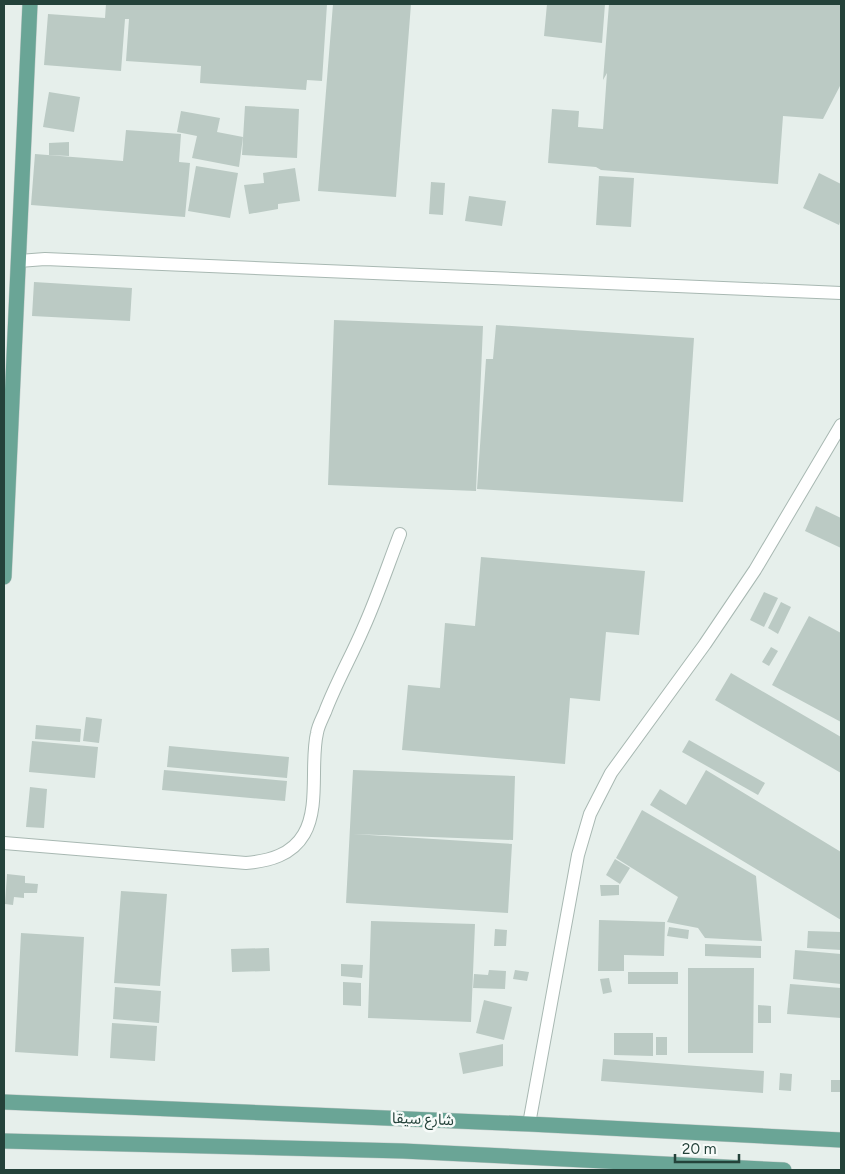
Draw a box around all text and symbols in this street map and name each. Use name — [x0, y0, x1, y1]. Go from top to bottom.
street label: شارع سيقا — [392, 1109, 455, 1132]
scale bar — [675, 1132, 739, 1164]
text: 20 m — [682, 1140, 716, 1158]

